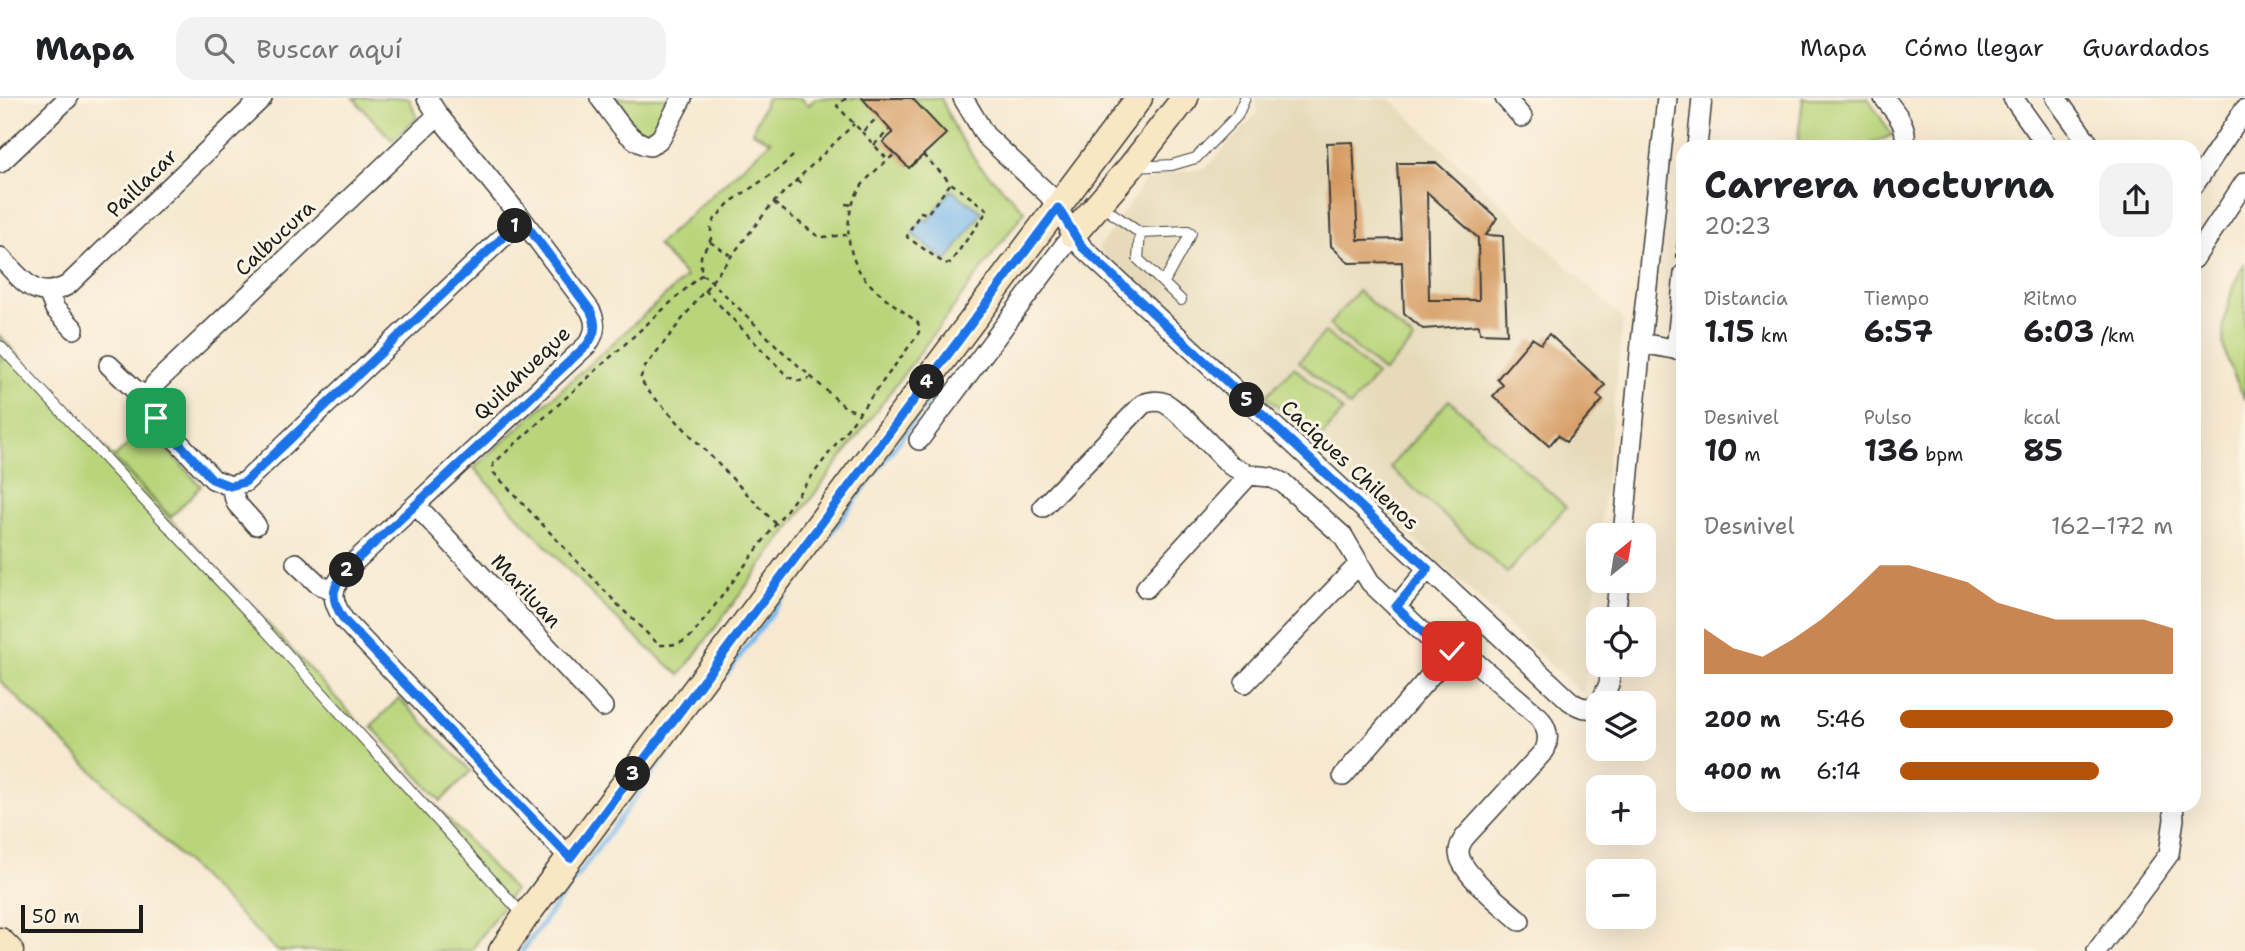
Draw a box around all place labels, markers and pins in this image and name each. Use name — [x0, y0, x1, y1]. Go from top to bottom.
pin: 1 — [498, 208, 532, 244]
pin: 4 — [909, 364, 944, 400]
pin: 5 — [1230, 382, 1264, 418]
pin — [126, 388, 186, 448]
pin: 2 — [330, 552, 364, 588]
pin — [1422, 621, 1482, 681]
pin: 3 — [616, 756, 650, 792]

